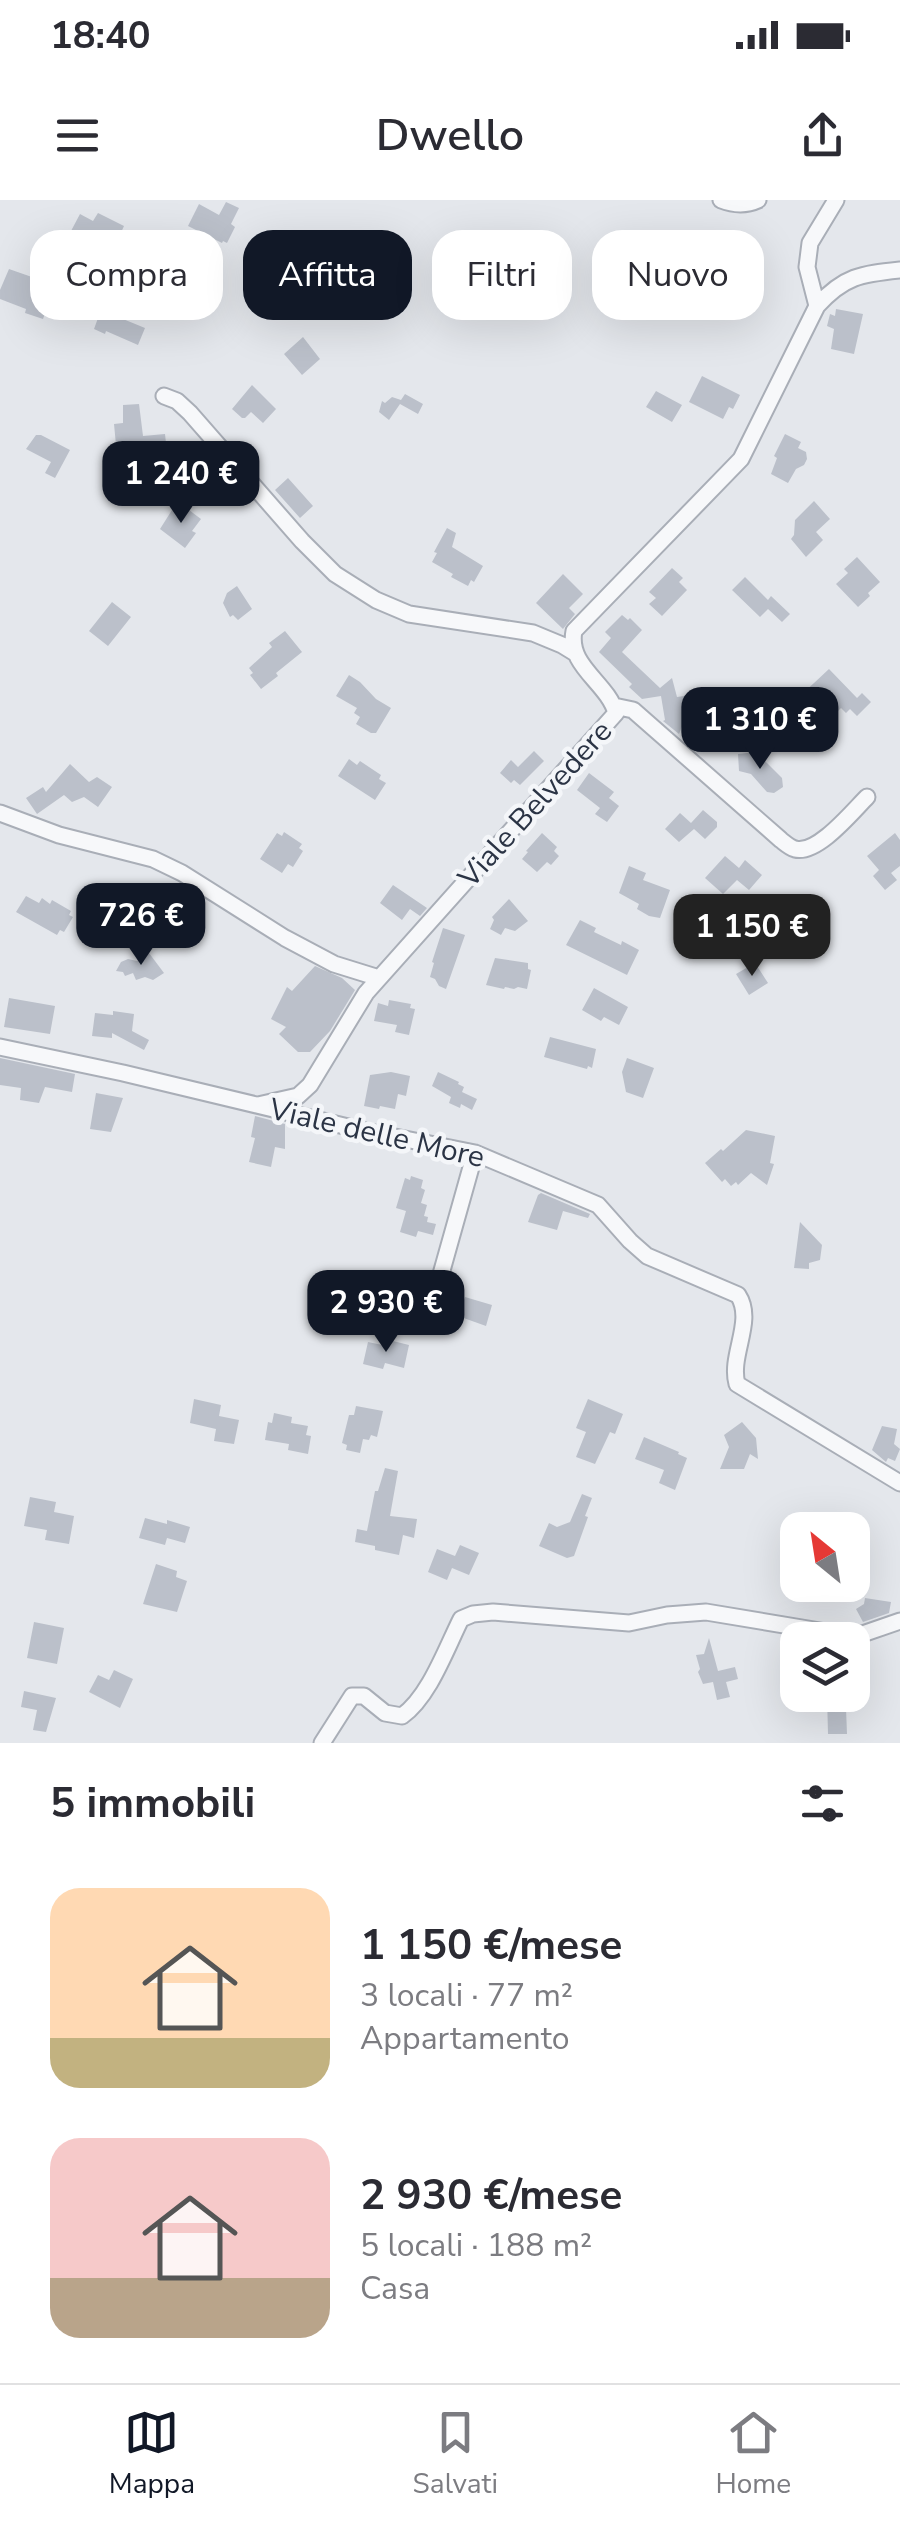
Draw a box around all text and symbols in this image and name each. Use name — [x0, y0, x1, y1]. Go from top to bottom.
text: 18:40 — [50, 10, 151, 61]
text: Dwello — [376, 105, 524, 166]
icon: menu — [50, 108, 105, 163]
icon: share — [795, 108, 850, 163]
chip: Compra — [30, 230, 223, 320]
chip: Affitta — [243, 230, 412, 320]
chip: Filtri — [432, 230, 572, 320]
chip: Nuovo — [592, 230, 764, 320]
pin: 1 240 € — [89, 441, 273, 526]
text: 1 240 € — [124, 452, 238, 495]
pin: 1 310 € — [668, 687, 852, 772]
text: 1 310 € — [703, 698, 817, 741]
street label: Viale Belvedere — [449, 712, 621, 898]
pin: 726 € — [71, 883, 211, 968]
text: 726 € — [98, 894, 184, 937]
pin: 1 150 € — [660, 894, 844, 979]
text: 1 150 € — [695, 905, 809, 948]
street label: Viale delle More — [264, 1089, 488, 1178]
pin: 2 930 € — [294, 1270, 478, 1355]
text: 2 930 € — [329, 1281, 443, 1324]
north arrow — [780, 1512, 870, 1602]
map controls — [780, 1512, 870, 1712]
button: layers — [780, 1622, 870, 1712]
text: 5 immobili — [50, 1775, 255, 1832]
icon: filters — [795, 1776, 850, 1831]
text: 1 150 €/mese — [360, 1917, 622, 1974]
icon: home — [130, 1928, 250, 2048]
text: 3 locali · 77 m² — [360, 1974, 573, 2017]
text: Appartamento — [360, 2017, 570, 2060]
text: 2 930 €/mese — [360, 2167, 622, 2224]
icon: home — [130, 2178, 250, 2298]
text: 5 locali · 188 m² — [360, 2224, 592, 2267]
text: Casa — [360, 2267, 430, 2310]
tab: Mappa — [109, 2405, 195, 2503]
tab: Salvati — [413, 2405, 498, 2503]
tab: Home — [715, 2405, 791, 2503]

